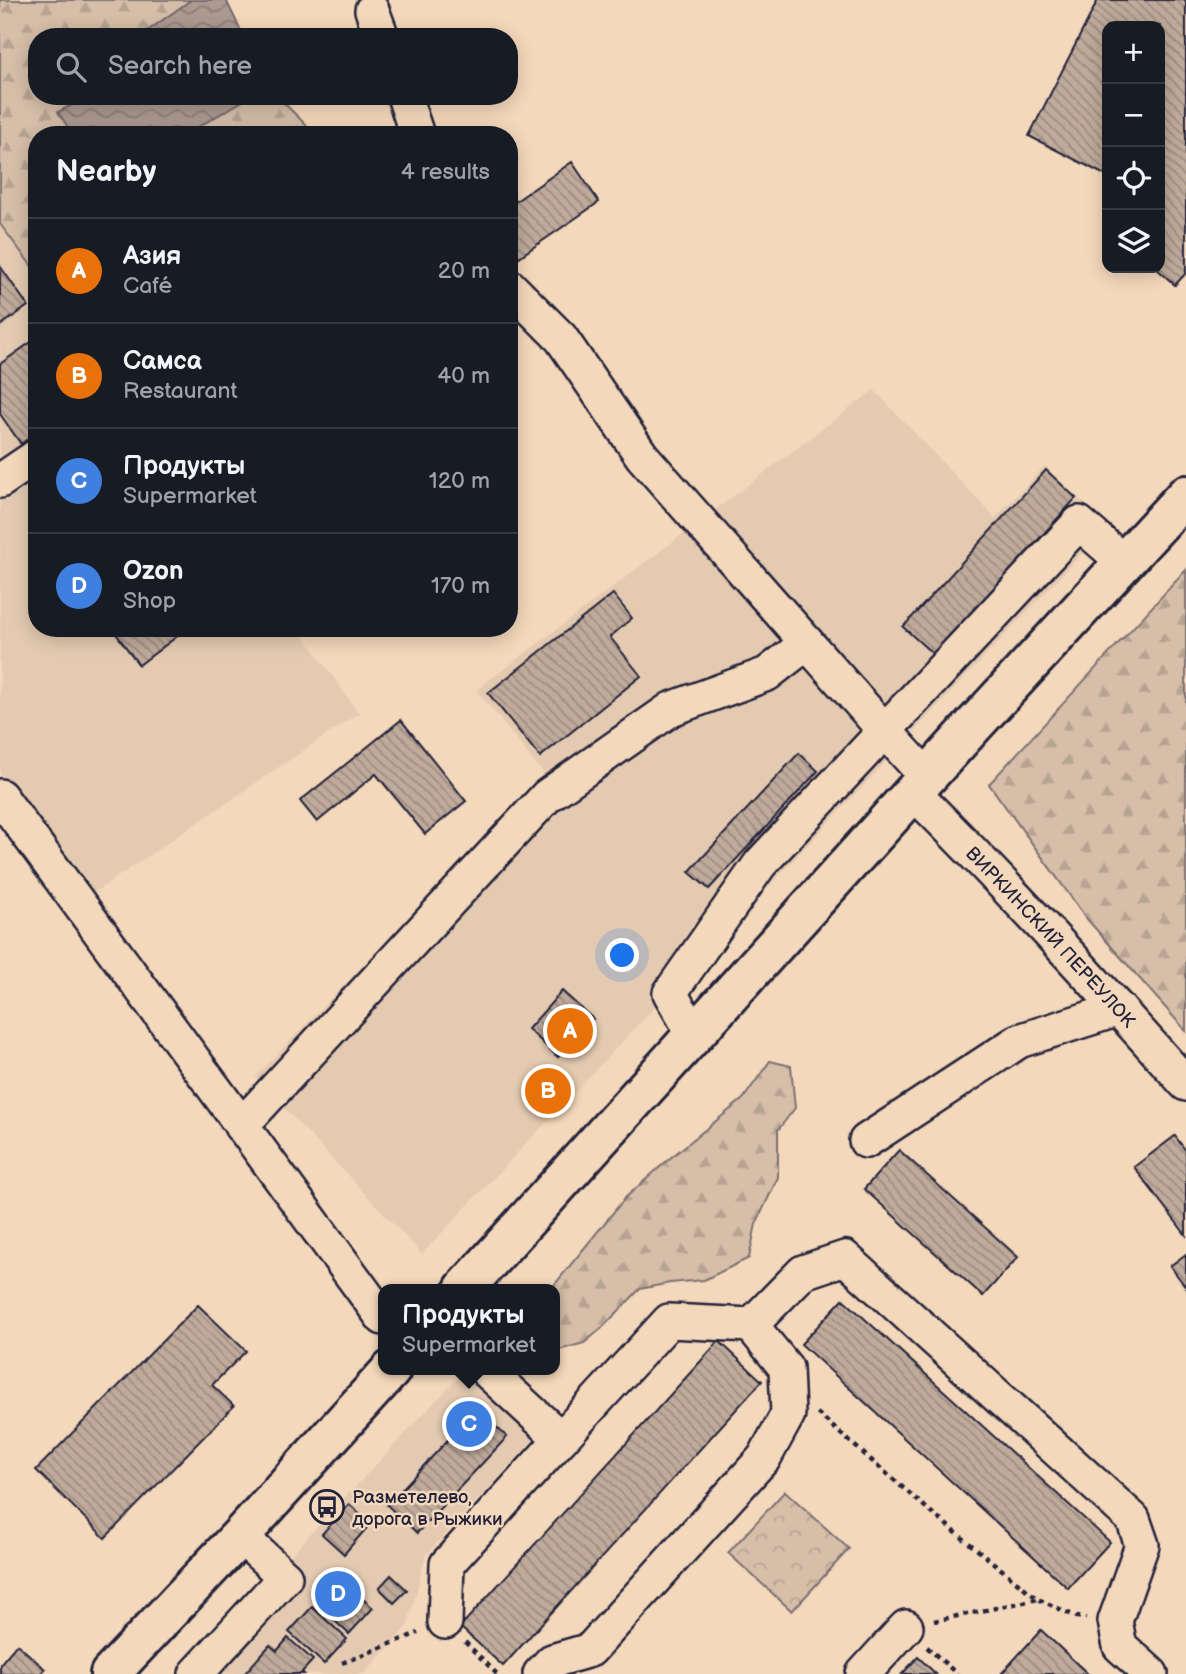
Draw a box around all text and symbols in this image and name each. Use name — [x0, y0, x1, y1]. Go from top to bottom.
map controls — [1102, 21, 1165, 273]
button: + — [1102, 21, 1165, 84]
search box — [28, 28, 518, 105]
icon: search — [52, 48, 90, 86]
text: Search here — [108, 51, 252, 82]
button: − — [1102, 84, 1165, 147]
button: locate — [1102, 147, 1165, 210]
text: Nearby — [56, 154, 156, 190]
text: 4 results — [401, 158, 490, 186]
button: layers — [1102, 210, 1165, 273]
text: Азия — [123, 241, 181, 272]
text: A — [72, 257, 86, 285]
text: 20 m — [438, 257, 490, 285]
text: Café — [123, 272, 172, 300]
text: Самса — [123, 346, 202, 377]
text: B — [71, 362, 87, 390]
text: 40 m — [437, 362, 490, 390]
text: Restaurant — [123, 377, 237, 405]
text: Продукты — [123, 451, 245, 482]
text: C — [71, 467, 87, 495]
text: 120 m — [429, 467, 490, 495]
text: Supermarket — [123, 482, 257, 510]
text: Ozon — [123, 556, 184, 587]
text: D — [71, 572, 87, 600]
text: 170 m — [431, 572, 490, 600]
text: Shop — [123, 587, 176, 615]
street label: ВИРКИНСКИЙ ПЕРЕУЛОК — [961, 842, 1140, 1033]
your location — [605, 938, 639, 972]
pin: A — [547, 1005, 593, 1057]
pin: B — [525, 1065, 571, 1117]
popup — [378, 1284, 560, 1375]
text: Продукты — [402, 1300, 524, 1331]
text: Supermarket — [402, 1331, 536, 1359]
pin: C — [446, 1398, 492, 1450]
place label: Разметелево, дорога в Рыжики — [352, 1486, 503, 1531]
bus stop icon: Разметелево, дорога в Рыжики — [308, 1488, 346, 1526]
pin: D — [315, 1568, 361, 1620]

